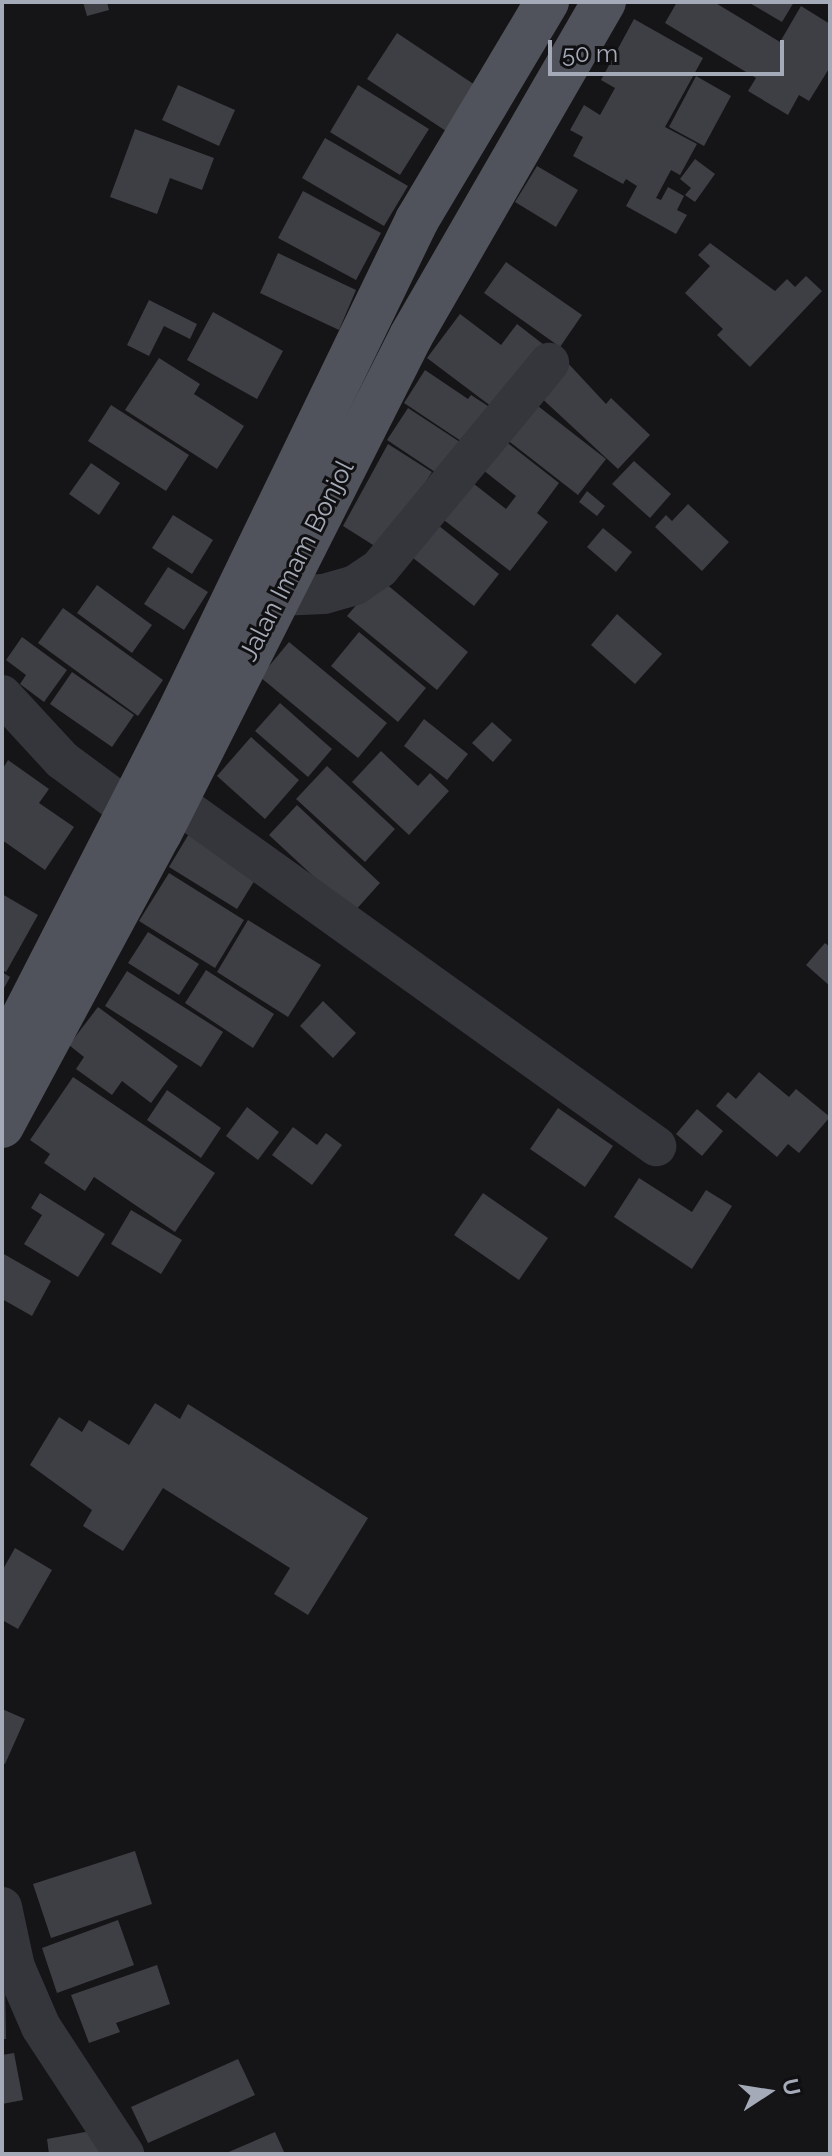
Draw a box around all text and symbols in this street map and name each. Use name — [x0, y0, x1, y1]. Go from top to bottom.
scale bar — [552, 24, 788, 74]
text: 50 m — [562, 39, 618, 68]
street label: Jalan Imam Bonjol — [233, 456, 361, 666]
north arrow — [728, 2052, 808, 2132]
text: U — [777, 2076, 806, 2098]

